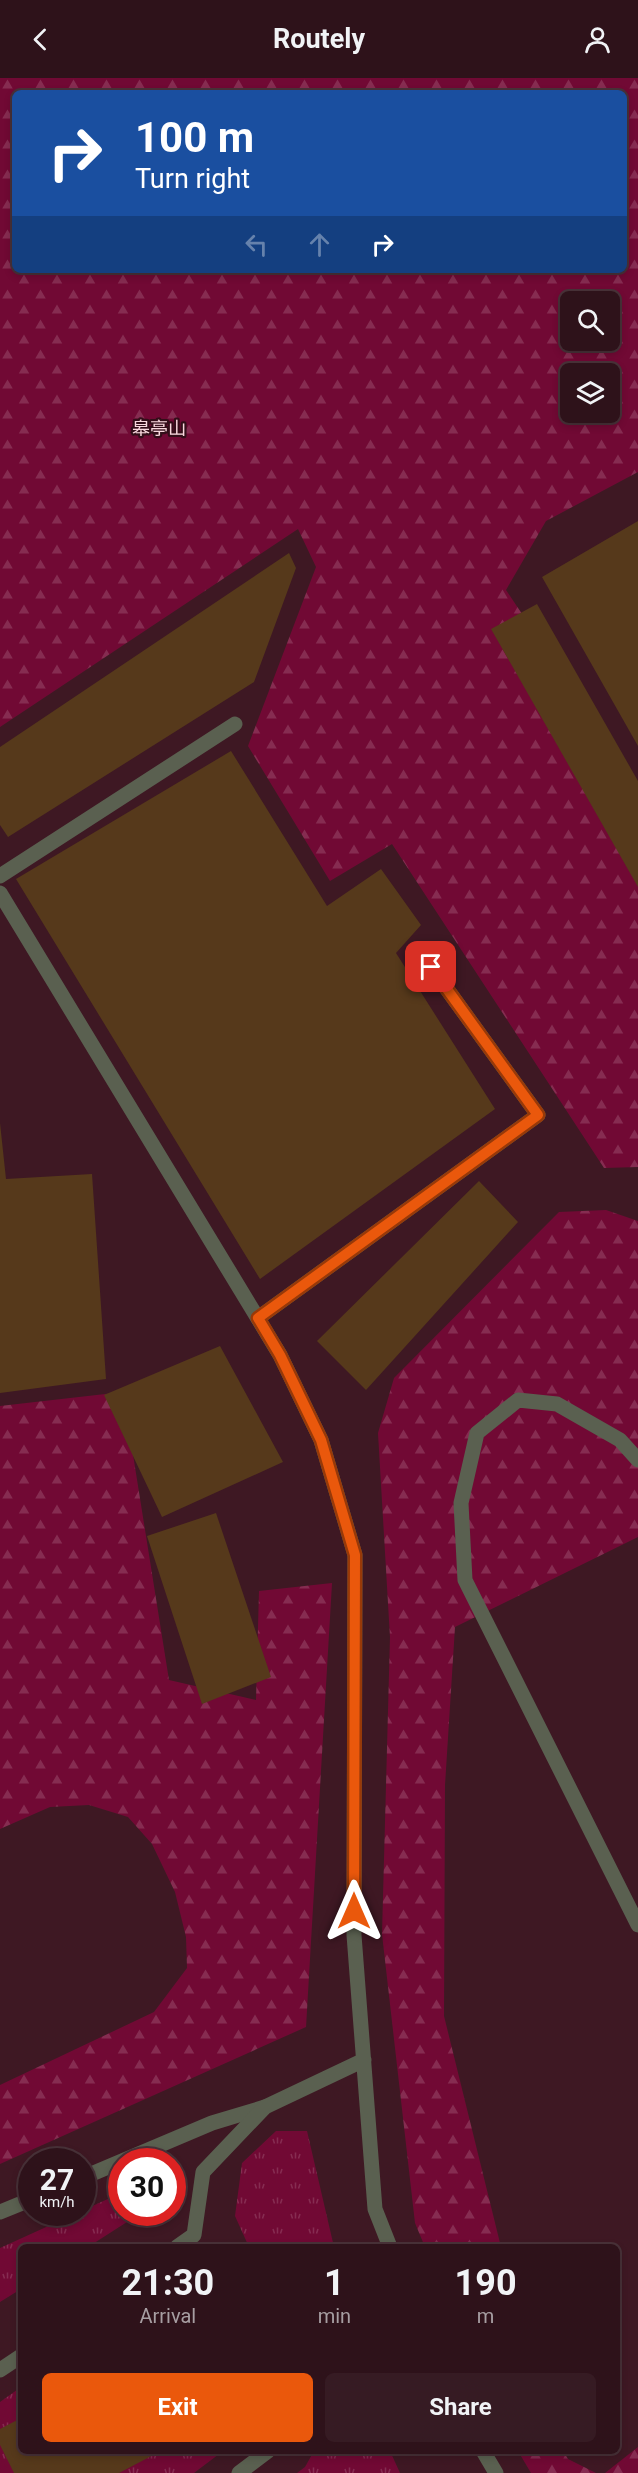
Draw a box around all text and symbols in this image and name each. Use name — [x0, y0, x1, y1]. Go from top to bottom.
icon: back — [24, 23, 57, 56]
text: Routely — [273, 23, 365, 55]
icon: person — [581, 23, 614, 56]
text: 100 m — [135, 113, 254, 162]
icon: right — [36, 114, 114, 192]
text: Turn right — [135, 163, 250, 195]
icon: left — [240, 228, 273, 261]
icon: ahead — [303, 228, 336, 261]
icon: right — [366, 228, 399, 261]
map controls — [560, 291, 620, 423]
button: search — [560, 291, 620, 351]
button: layers — [560, 363, 620, 423]
park label: 皋亭山 — [132, 418, 186, 439]
pin — [405, 941, 456, 992]
icon: arrive — [414, 950, 447, 983]
position arrow — [322, 1879, 386, 1943]
speed limit sign: 30 — [108, 2148, 186, 2226]
text: 27 — [40, 2162, 74, 2197]
text: km/h — [39, 2193, 75, 2211]
text: 21:30 — [121, 2262, 214, 2304]
text: 1 — [324, 2262, 345, 2304]
text: 190 — [455, 2262, 517, 2304]
text: Arrival — [139, 2304, 196, 2328]
text: min — [318, 2304, 351, 2328]
text: m — [477, 2304, 494, 2328]
button: Exit — [42, 2373, 313, 2442]
button: Share — [325, 2373, 596, 2442]

